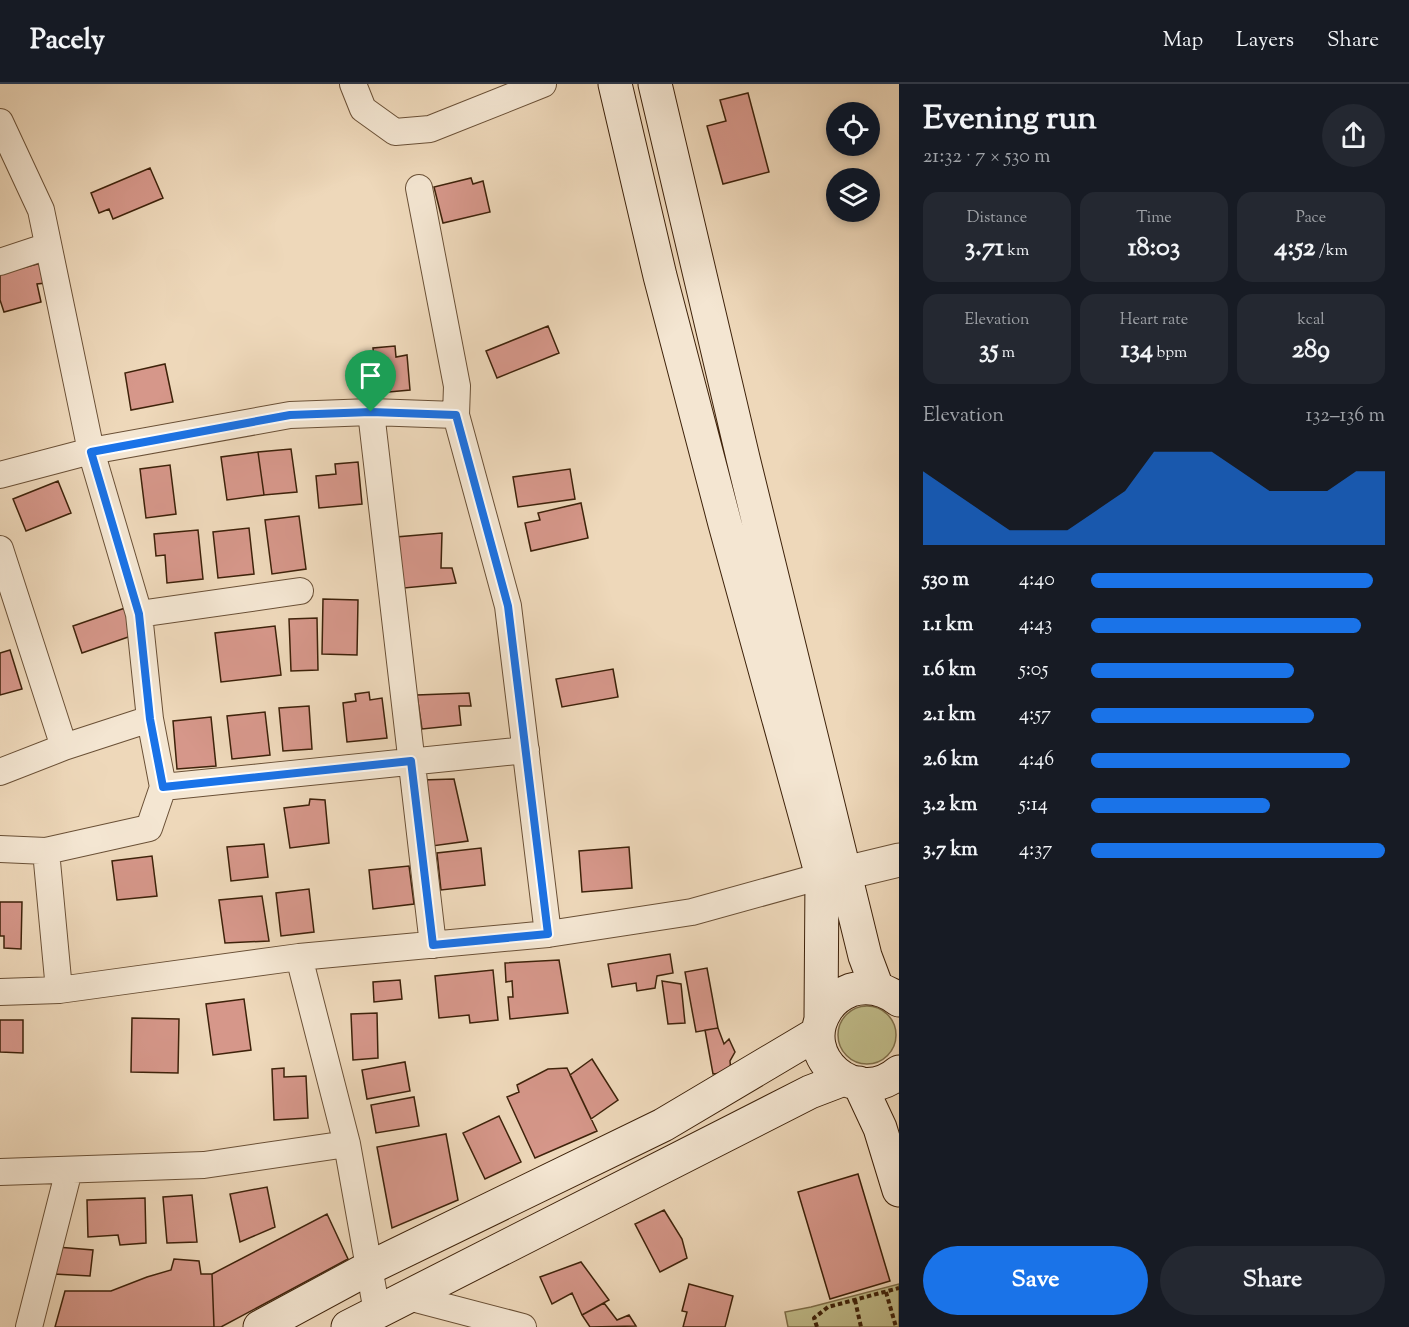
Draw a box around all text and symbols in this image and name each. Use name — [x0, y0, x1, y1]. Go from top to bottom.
text: Pacely — [30, 21, 105, 61]
text: Map — [1163, 26, 1203, 56]
text: Layers — [1236, 26, 1294, 56]
text: Share — [1327, 26, 1379, 56]
text: Evening run — [923, 96, 1097, 144]
map controls — [826, 102, 880, 222]
button: locate — [826, 102, 880, 156]
button: share — [1322, 104, 1385, 167]
text: 21:32 · 7 × 530 m — [923, 143, 1051, 172]
button: layers — [826, 168, 880, 222]
text: Distance — [967, 207, 1027, 230]
text: Time — [1136, 207, 1172, 230]
text: Pace — [1296, 207, 1326, 230]
text: 3.71 — [965, 230, 1004, 267]
text: 18:03 — [1128, 230, 1180, 267]
text: 4:52 — [1274, 230, 1315, 267]
text: km — [1004, 240, 1029, 263]
text: /km — [1315, 240, 1348, 263]
text: Elevation — [965, 309, 1029, 332]
text: Heart rate — [1120, 309, 1188, 332]
text: kcal — [1297, 309, 1325, 332]
text: 35 — [979, 332, 998, 369]
text: 134 — [1121, 332, 1153, 369]
text: 289 — [1292, 332, 1330, 369]
text: m — [998, 342, 1015, 365]
text: bpm — [1153, 342, 1187, 365]
pin — [345, 350, 396, 412]
icon: arrive — [354, 359, 387, 392]
text: Elevation — [923, 402, 1004, 431]
text: 132–136 m — [1306, 402, 1385, 431]
text: 530 m — [923, 566, 969, 595]
text: 4:40 — [1019, 566, 1055, 595]
text: 1.1 km — [923, 611, 973, 640]
text: 4:43 — [1019, 611, 1052, 640]
text: 1.6 km — [923, 656, 976, 685]
text: 5:05 — [1019, 656, 1048, 685]
text: 2.1 km — [923, 701, 976, 730]
text: 4:57 — [1019, 701, 1051, 730]
text: 2.6 km — [923, 746, 979, 775]
text: 4:46 — [1019, 746, 1054, 775]
text: 3.2 km — [923, 791, 977, 820]
text: 5:14 — [1019, 791, 1048, 820]
text: 3.7 km — [923, 836, 978, 865]
text: 4:37 — [1019, 836, 1052, 865]
button: Save — [923, 1246, 1148, 1315]
button: Share — [1160, 1246, 1385, 1315]

